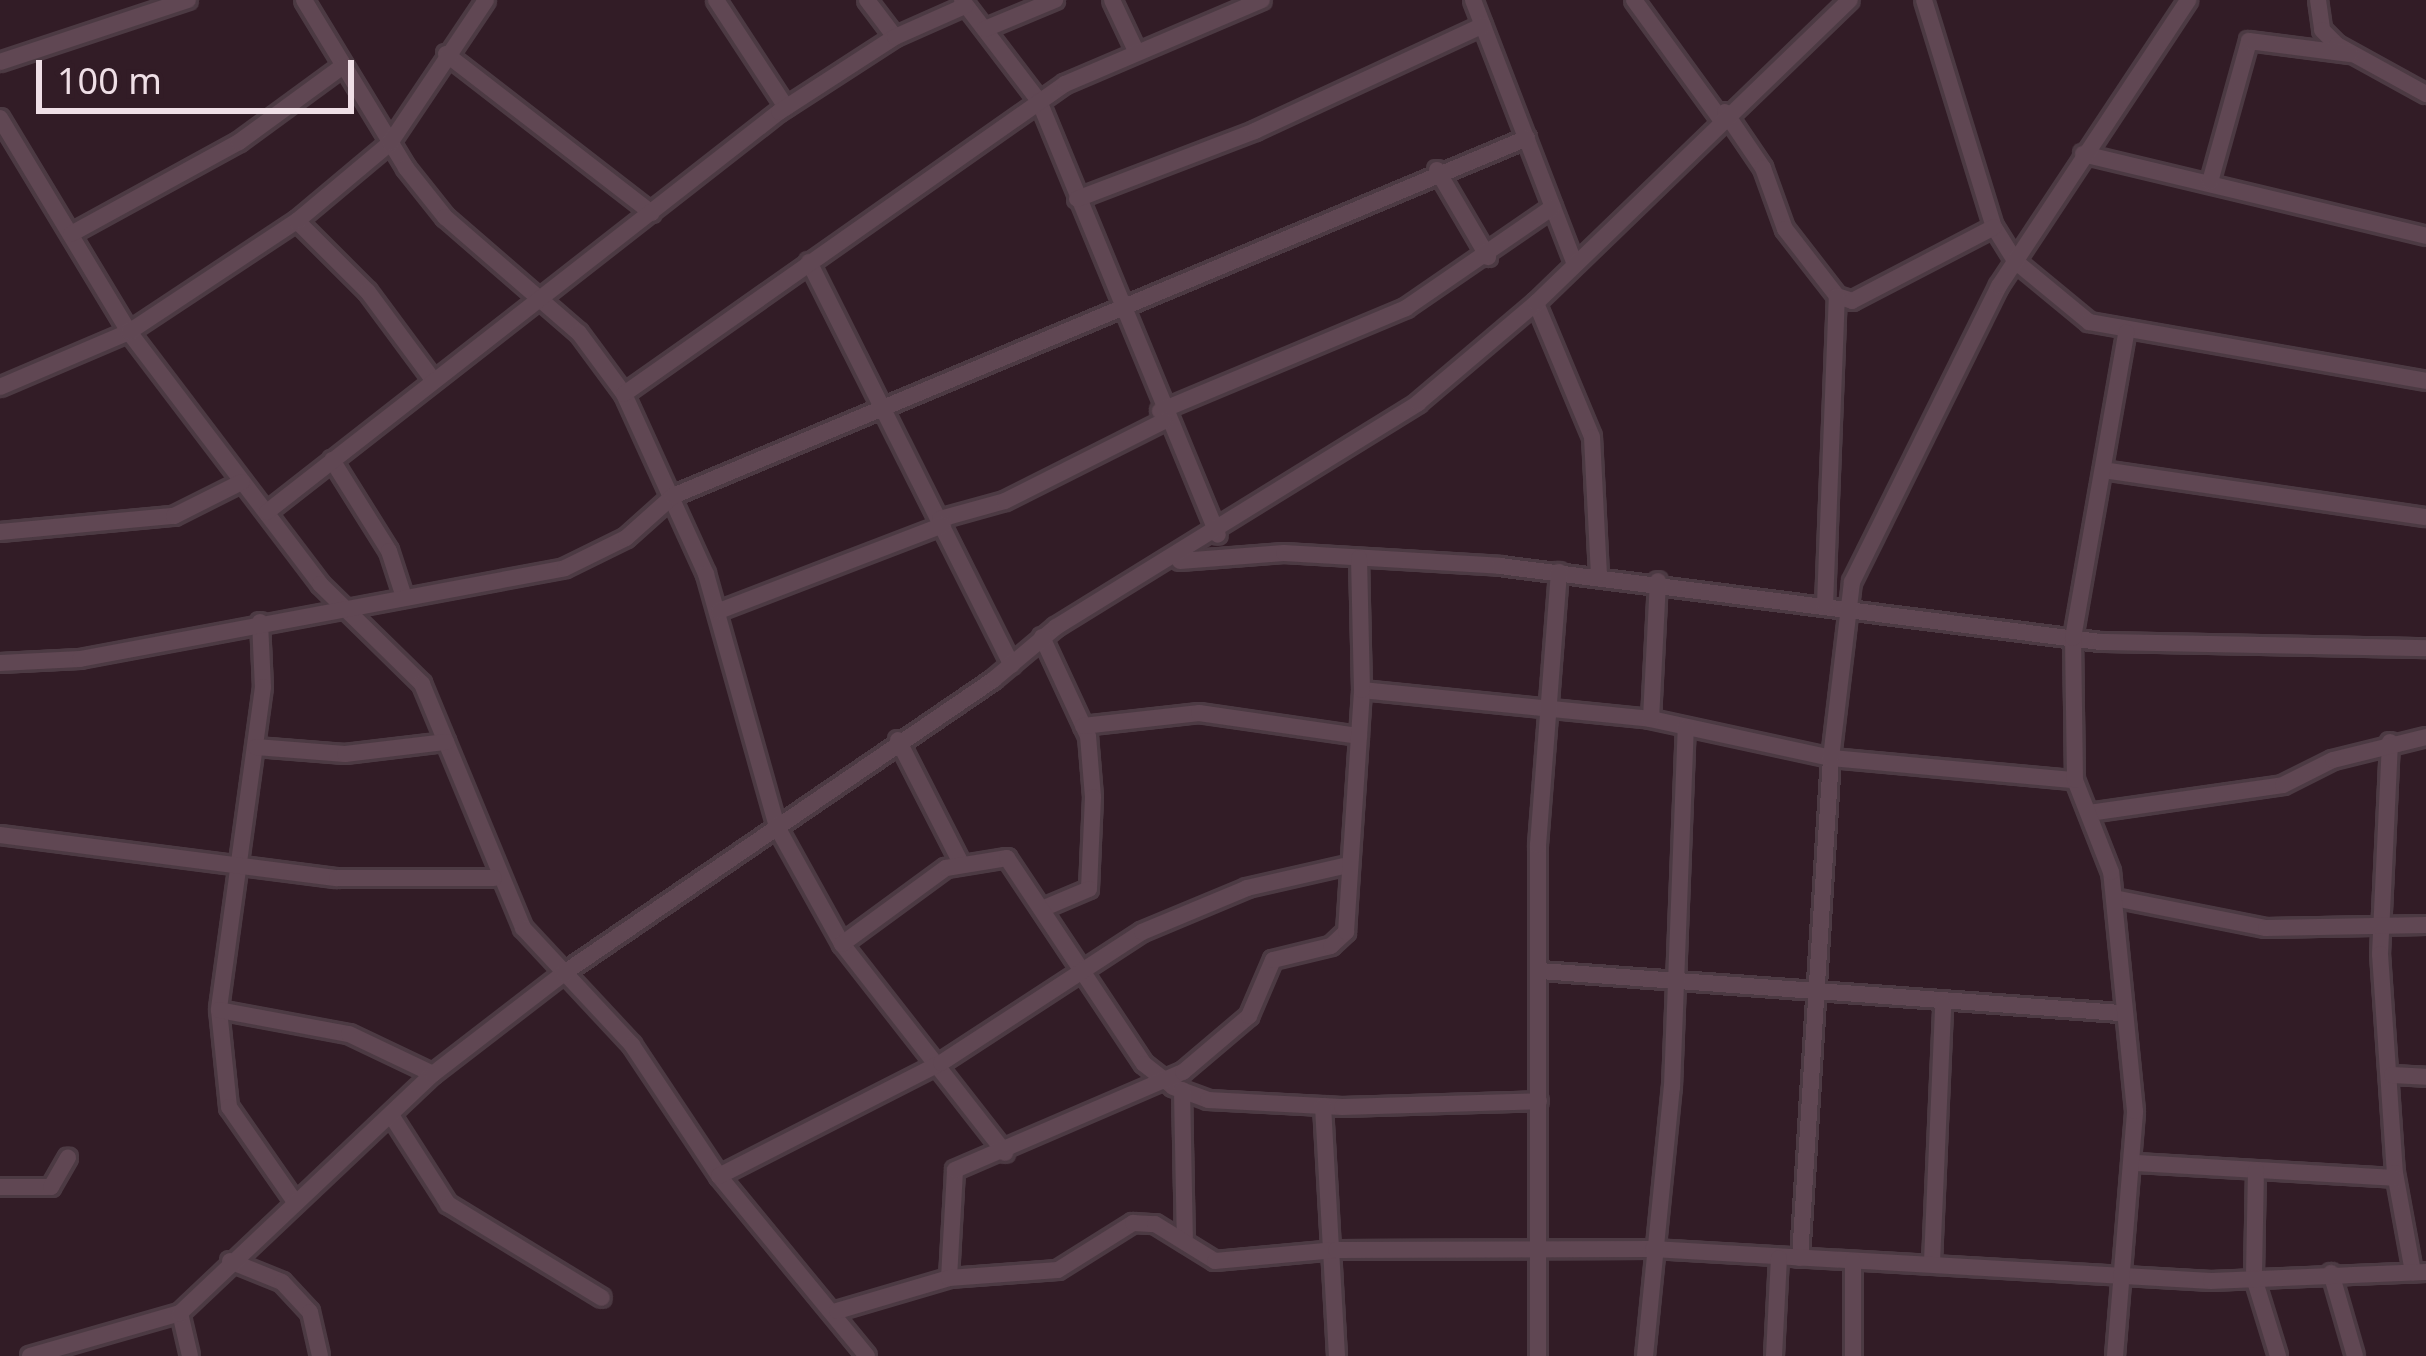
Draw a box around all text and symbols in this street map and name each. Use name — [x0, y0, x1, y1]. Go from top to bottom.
scale bar — [42, 36, 360, 110]
text: 100 m — [57, 56, 162, 105]

